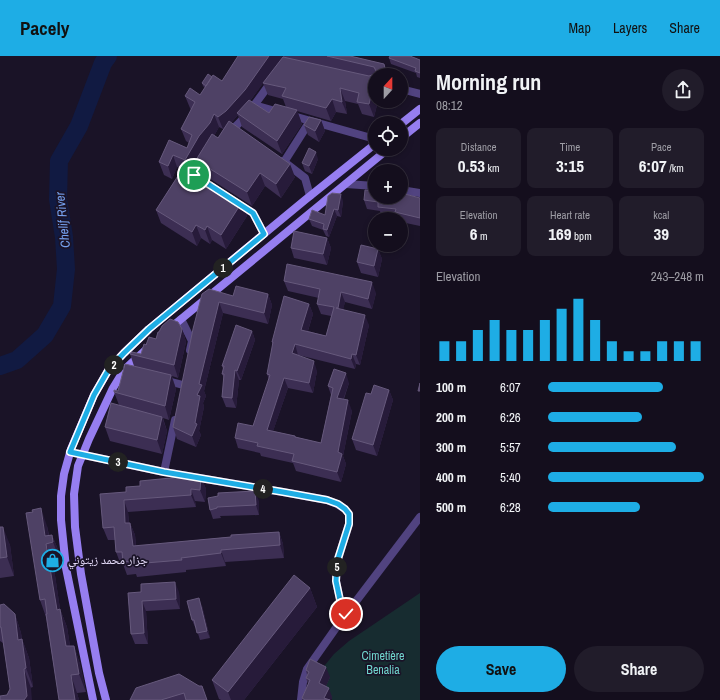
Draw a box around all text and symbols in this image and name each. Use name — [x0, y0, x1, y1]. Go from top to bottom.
text: Pacely — [20, 15, 69, 41]
text: Map — [569, 19, 591, 37]
text: Layers — [613, 19, 647, 37]
text: Share — [669, 19, 700, 37]
text: Morning run — [436, 67, 541, 97]
north arrow — [368, 68, 408, 108]
map controls — [368, 68, 408, 252]
button: share — [662, 69, 704, 111]
text: 08:12 — [436, 97, 463, 114]
button: locate — [368, 116, 408, 156]
text: Distance — [461, 140, 496, 154]
text: Time — [560, 140, 580, 154]
text: Pace — [651, 140, 672, 154]
text: 0.53 — [458, 154, 485, 177]
text: 3:15 — [556, 154, 584, 177]
text: 6:07 — [639, 154, 667, 177]
pin — [177, 158, 211, 192]
text: km — [485, 161, 500, 175]
text: /km — [667, 161, 684, 175]
icon: arrive — [183, 164, 205, 186]
button: + — [368, 164, 408, 204]
water label: Chelif River — [51, 191, 74, 249]
text: Elevation — [460, 208, 497, 222]
text: Heart rate — [550, 208, 590, 222]
text: kcal — [653, 208, 669, 222]
button: − — [368, 212, 408, 252]
text: 6 — [470, 222, 478, 245]
text: 169 — [548, 222, 572, 245]
text: 39 — [654, 222, 669, 245]
text: m — [478, 229, 488, 243]
text: bpm — [572, 229, 592, 243]
pin: 1 — [213, 258, 233, 278]
text: 1 — [220, 261, 226, 275]
text: Elevation — [436, 268, 480, 285]
text: 243–248 m — [651, 268, 704, 285]
pin: 2 — [104, 355, 124, 375]
text: 2 — [111, 358, 117, 372]
text: 100 m — [436, 379, 466, 396]
text: 6:07 — [500, 379, 521, 396]
text: 200 m — [436, 409, 466, 426]
text: 6:26 — [500, 409, 521, 426]
text: 300 m — [436, 439, 466, 456]
text: 5:57 — [500, 439, 521, 456]
pin: 3 — [108, 452, 128, 472]
text: 3 — [115, 455, 121, 469]
text: 400 m — [436, 469, 466, 486]
text: 5:40 — [500, 469, 521, 486]
pin: 4 — [253, 479, 273, 499]
text: 4 — [260, 482, 266, 496]
text: 500 m — [436, 499, 466, 516]
text: 6:28 — [500, 499, 521, 516]
shop icon: جزار محمد زيتوني — [39, 547, 65, 573]
place label: جزار محمد زيتوني — [68, 552, 148, 570]
pin: 5 — [327, 557, 347, 577]
text: 5 — [334, 560, 340, 574]
pin — [329, 597, 363, 631]
icon: check — [335, 603, 357, 625]
button: Save — [436, 646, 566, 692]
button: Share — [574, 646, 704, 692]
park label: Cimetière Benalia — [361, 648, 405, 678]

